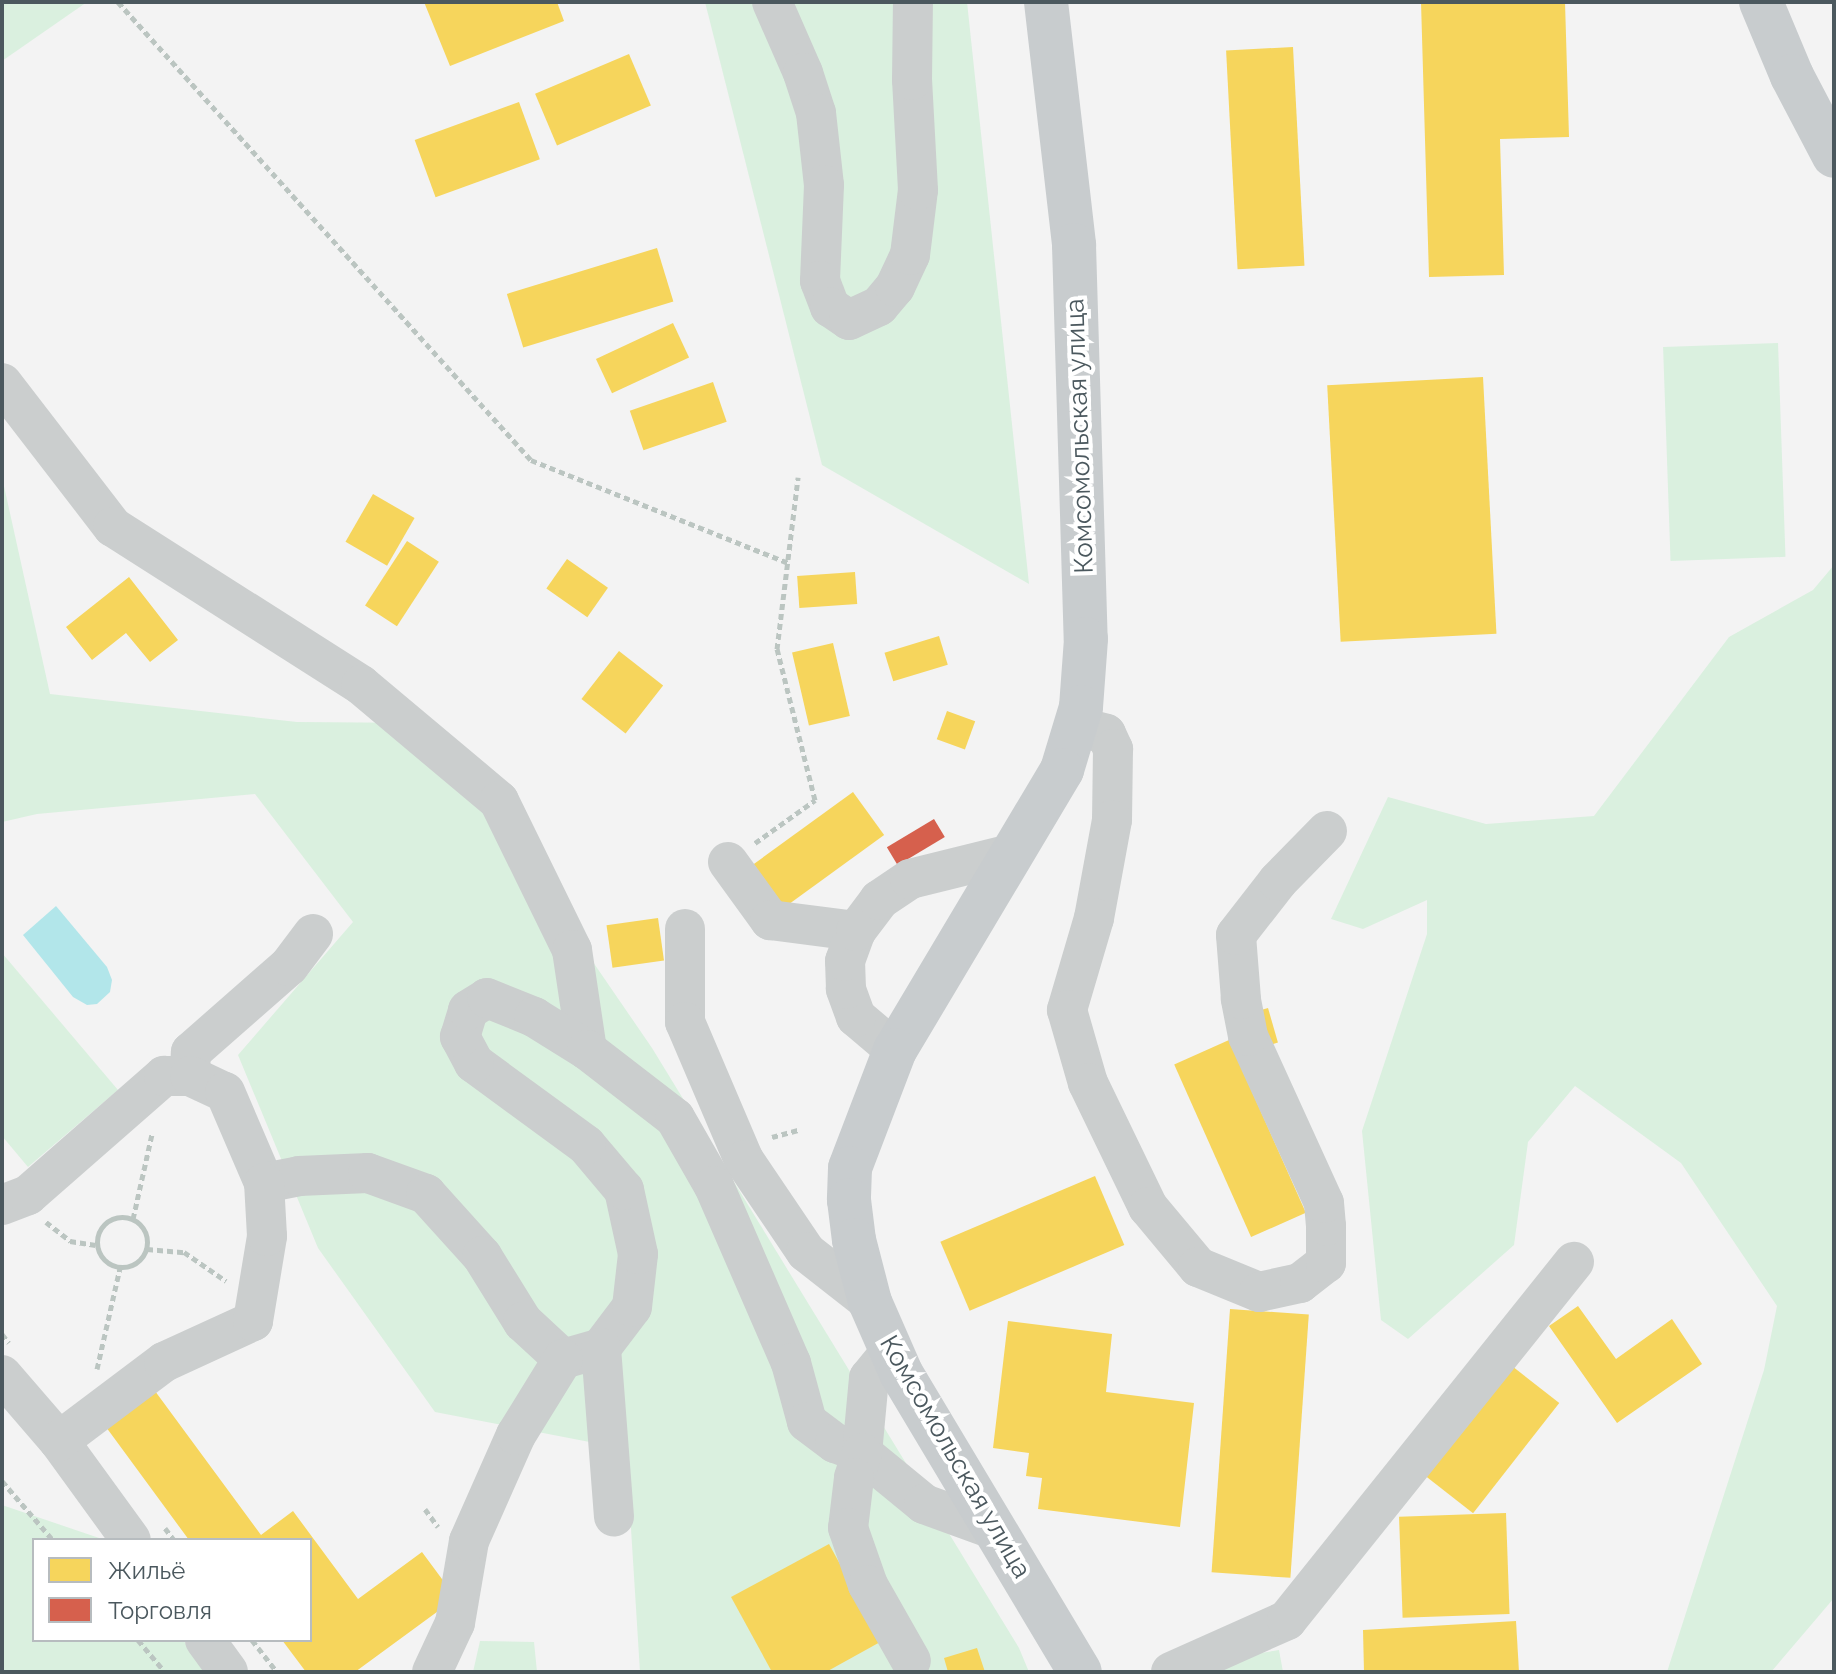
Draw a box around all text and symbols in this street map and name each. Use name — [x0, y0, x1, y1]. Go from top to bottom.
street label: Комсомольская улица — [1060, 298, 1100, 574]
street label: Комсомольская улица — [873, 1330, 1037, 1584]
legend — [32, 1538, 312, 1642]
text: Жильё — [108, 1556, 185, 1585]
text: Торговля — [108, 1596, 212, 1625]

